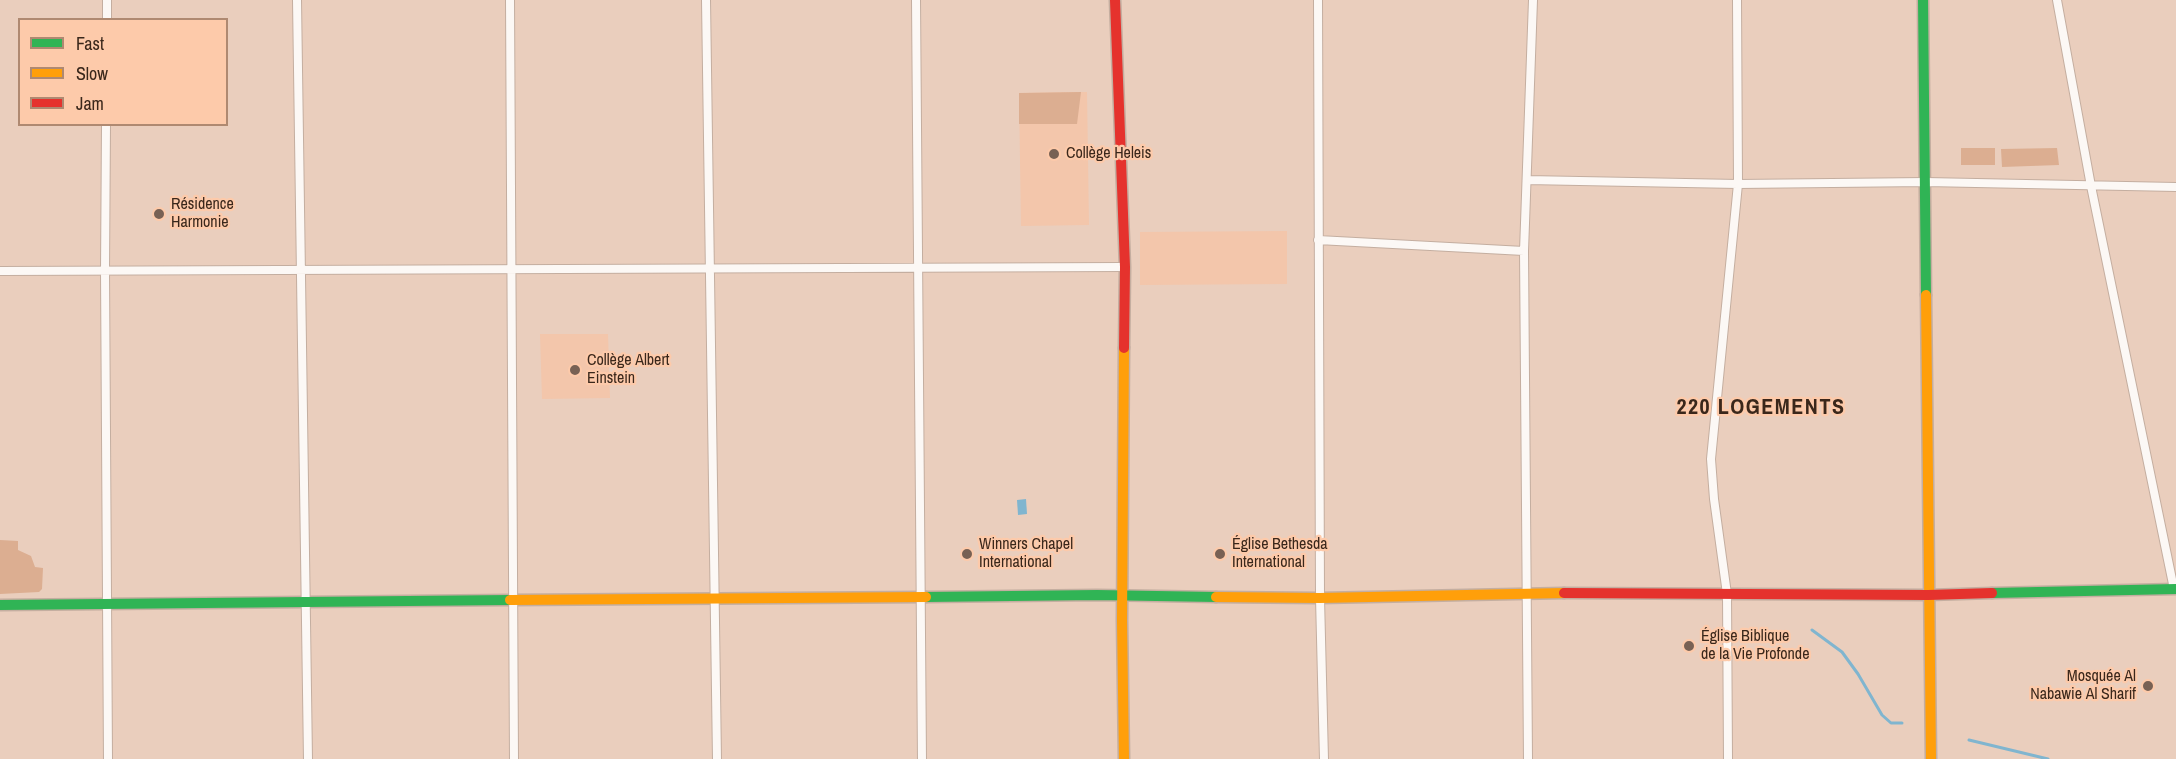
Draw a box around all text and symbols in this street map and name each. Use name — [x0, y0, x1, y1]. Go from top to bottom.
legend — [18, 18, 228, 126]
text: Fast — [76, 31, 104, 56]
text: Slow — [76, 61, 108, 86]
text: Jam — [76, 91, 104, 116]
place label: Collège Heleis — [1066, 144, 1151, 164]
marker: Collège Heleis — [1047, 147, 1061, 161]
place label: Résidence Harmonie — [171, 195, 234, 233]
marker: Résidence Harmonie — [152, 207, 166, 221]
place label: Collège Albert Einstein — [587, 351, 669, 389]
marker: Collège Albert Einstein — [568, 363, 582, 377]
district label: 220 LOGEMENTS — [1677, 395, 1845, 421]
place label: Winners Chapel International — [979, 535, 1073, 573]
place label: Église Bethesda International — [1232, 535, 1328, 573]
marker: Winners Chapel International — [960, 547, 974, 561]
marker: Église Bethesda International — [1213, 547, 1227, 561]
place label: Église Biblique de la Vie Profonde — [1701, 627, 1809, 665]
marker: Église Biblique de la Vie Profonde — [1682, 639, 1696, 653]
place label: Mosquée Al Nabawie Al Sharif — [2030, 667, 2136, 705]
marker: Mosquée Al Nabawie Al Sharif — [2141, 679, 2155, 693]

